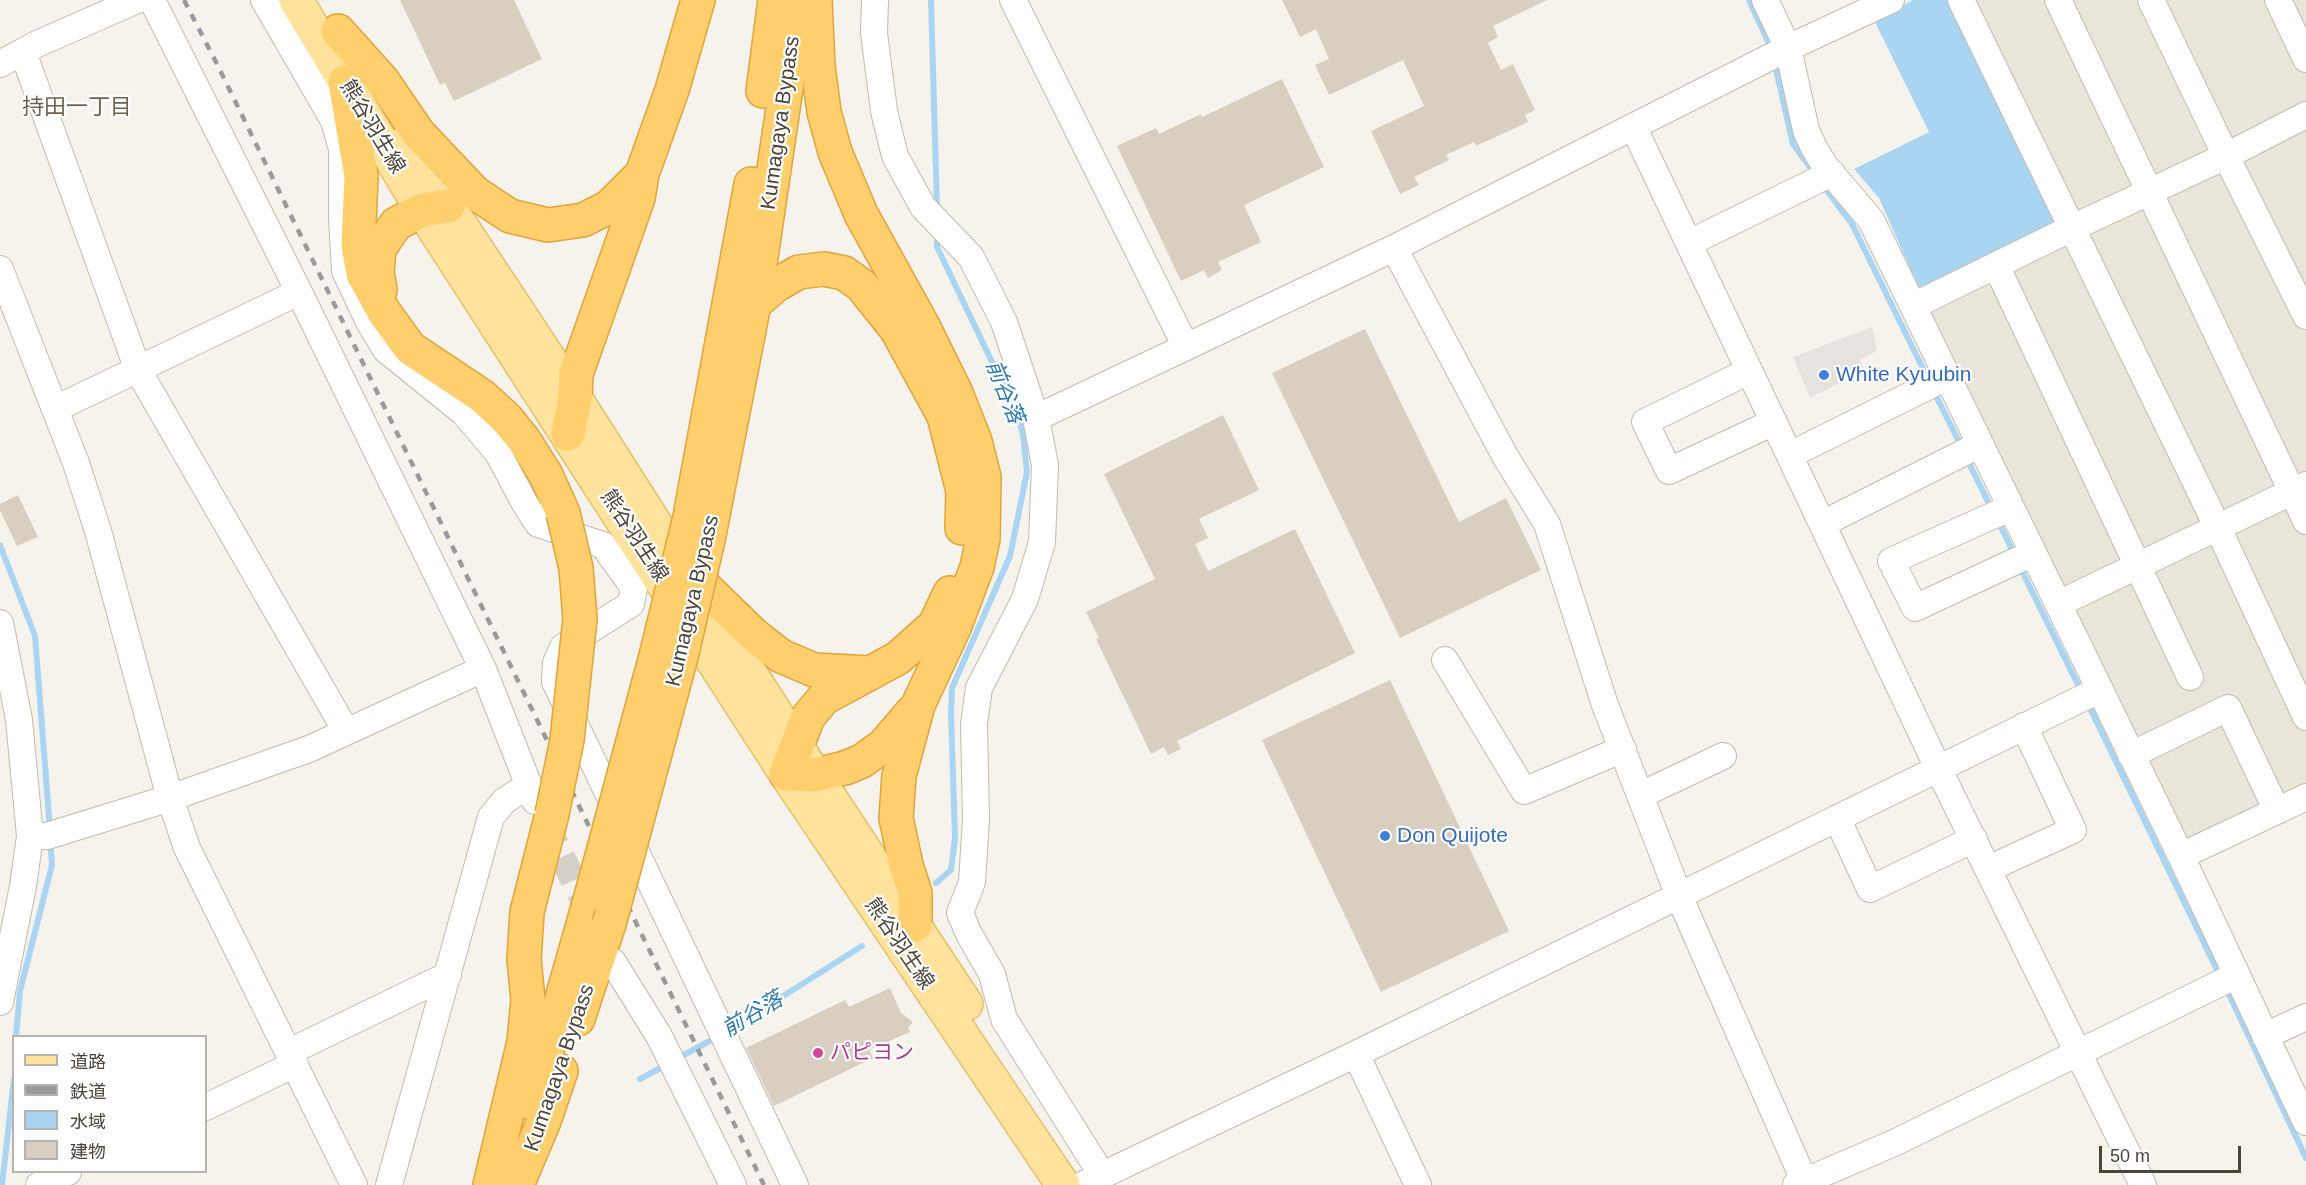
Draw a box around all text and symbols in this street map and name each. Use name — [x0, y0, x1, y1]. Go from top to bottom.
street label: Kumagaya Bypass — [756, 35, 806, 211]
street label: 熊谷羽生線 — [334, 76, 410, 178]
district label: 持田一丁目 — [22, 95, 132, 121]
water label: 前谷落 — [979, 356, 1029, 428]
place label: White Kyuubin — [1836, 362, 1971, 388]
marker: White Kyuubin — [1817, 368, 1831, 382]
street label: 熊谷羽生線 — [595, 485, 673, 587]
street label: Kumagaya Bypass — [661, 513, 725, 689]
place label: Don Quijote — [1397, 823, 1508, 849]
marker: Don Quijote — [1378, 829, 1392, 843]
street label: 熊谷羽生線 — [859, 893, 939, 995]
street label: Kumagaya Bypass — [520, 981, 600, 1155]
water label: 前谷落 — [718, 987, 788, 1043]
legend — [12, 1035, 207, 1173]
place label: パピヨン — [830, 1040, 914, 1066]
marker: パピヨン — [811, 1046, 825, 1060]
text: 道路 — [70, 1052, 106, 1072]
text: 鉄道 — [70, 1082, 106, 1102]
text: 水域 — [70, 1112, 106, 1132]
scale bar — [2102, 1134, 2244, 1172]
text: 建物 — [70, 1142, 106, 1162]
text: 50 m — [2110, 1146, 2150, 1166]

